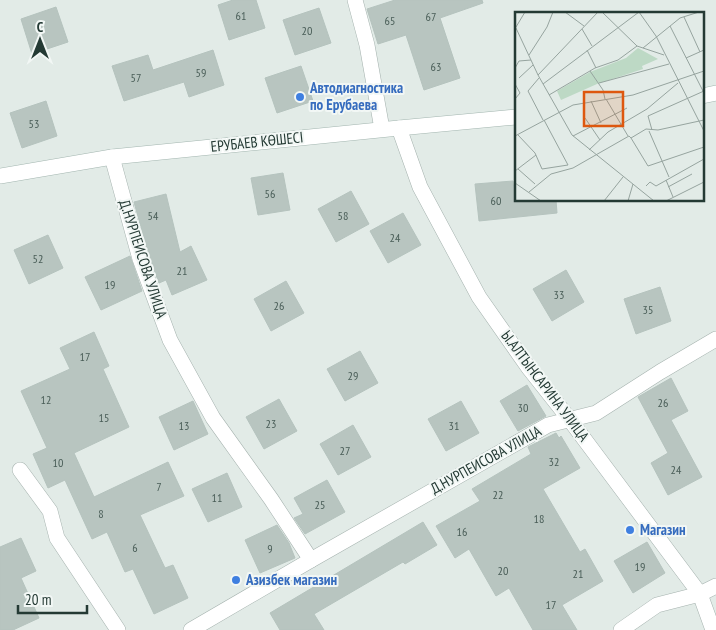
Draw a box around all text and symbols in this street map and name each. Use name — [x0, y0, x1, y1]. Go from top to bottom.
house number: 61 — [236, 8, 246, 23]
house number: 67 — [426, 9, 436, 24]
inset map — [515, 12, 704, 201]
house number: 65 — [385, 13, 395, 28]
north arrow — [15, 15, 65, 65]
text: С — [37, 18, 44, 36]
house number: 20 — [302, 23, 312, 38]
house number: 63 — [431, 59, 441, 74]
house number: 59 — [196, 65, 206, 80]
house number: 57 — [131, 70, 141, 85]
place label: Автодиагностика по Ерубаева — [309, 78, 403, 114]
marker: Автодиагностика по Ерубаева — [294, 91, 306, 103]
house number: 53 — [29, 116, 39, 131]
street label: ЕРУБАЕВ КӨШЕСІ — [210, 127, 304, 156]
house number: 56 — [265, 186, 275, 201]
house number: 60 — [491, 193, 501, 208]
street label: Д.НУРПЕИСОВА УЛИЦА — [115, 197, 172, 321]
house number: 54 — [148, 208, 159, 223]
house number: 58 — [338, 208, 348, 223]
house number: 24 — [390, 230, 401, 245]
house number: 52 — [33, 251, 43, 266]
house number: 21 — [177, 263, 187, 278]
house number: 19 — [105, 277, 115, 292]
house number: 33 — [554, 287, 564, 302]
house number: 26 — [274, 298, 284, 313]
house number: 35 — [643, 302, 653, 317]
street label: Ы.АЛТЫНСАРИНА УЛИЦА — [497, 326, 594, 446]
house number: 17 — [80, 349, 90, 364]
house number: 29 — [348, 368, 358, 383]
house number: 12 — [41, 392, 51, 407]
house number: 26 — [658, 395, 668, 410]
house number: 30 — [518, 400, 528, 415]
house number: 15 — [99, 410, 109, 425]
house number: 23 — [266, 416, 276, 431]
house number: 13 — [179, 418, 189, 433]
house number: 31 — [449, 418, 459, 433]
street label: Д.НУРПЕИСОВА УЛИЦА — [427, 421, 545, 498]
house number: 27 — [340, 443, 350, 458]
house number: 32 — [549, 454, 559, 469]
house number: 10 — [53, 455, 63, 470]
house number: 24 — [671, 462, 682, 477]
house number: 7 — [156, 479, 162, 494]
house number: 22 — [493, 487, 503, 502]
house number: 11 — [212, 490, 222, 505]
house number: 25 — [315, 497, 325, 512]
house number: 8 — [98, 506, 104, 521]
house number: 18 — [534, 511, 544, 526]
place label: Магазин — [640, 520, 686, 539]
house number: 16 — [457, 524, 467, 539]
marker: Магазин — [624, 524, 636, 536]
house number: 6 — [132, 540, 138, 555]
house number: 9 — [267, 541, 273, 556]
house number: 19 — [635, 559, 645, 574]
house number: 20 — [498, 563, 508, 578]
house number: 21 — [573, 566, 583, 581]
place label: Азизбек магазин — [245, 570, 338, 589]
marker: Азизбек магазин — [230, 574, 242, 586]
scale bar — [18, 582, 86, 614]
text: 20 m — [25, 590, 51, 609]
house number: 17 — [546, 597, 556, 612]

